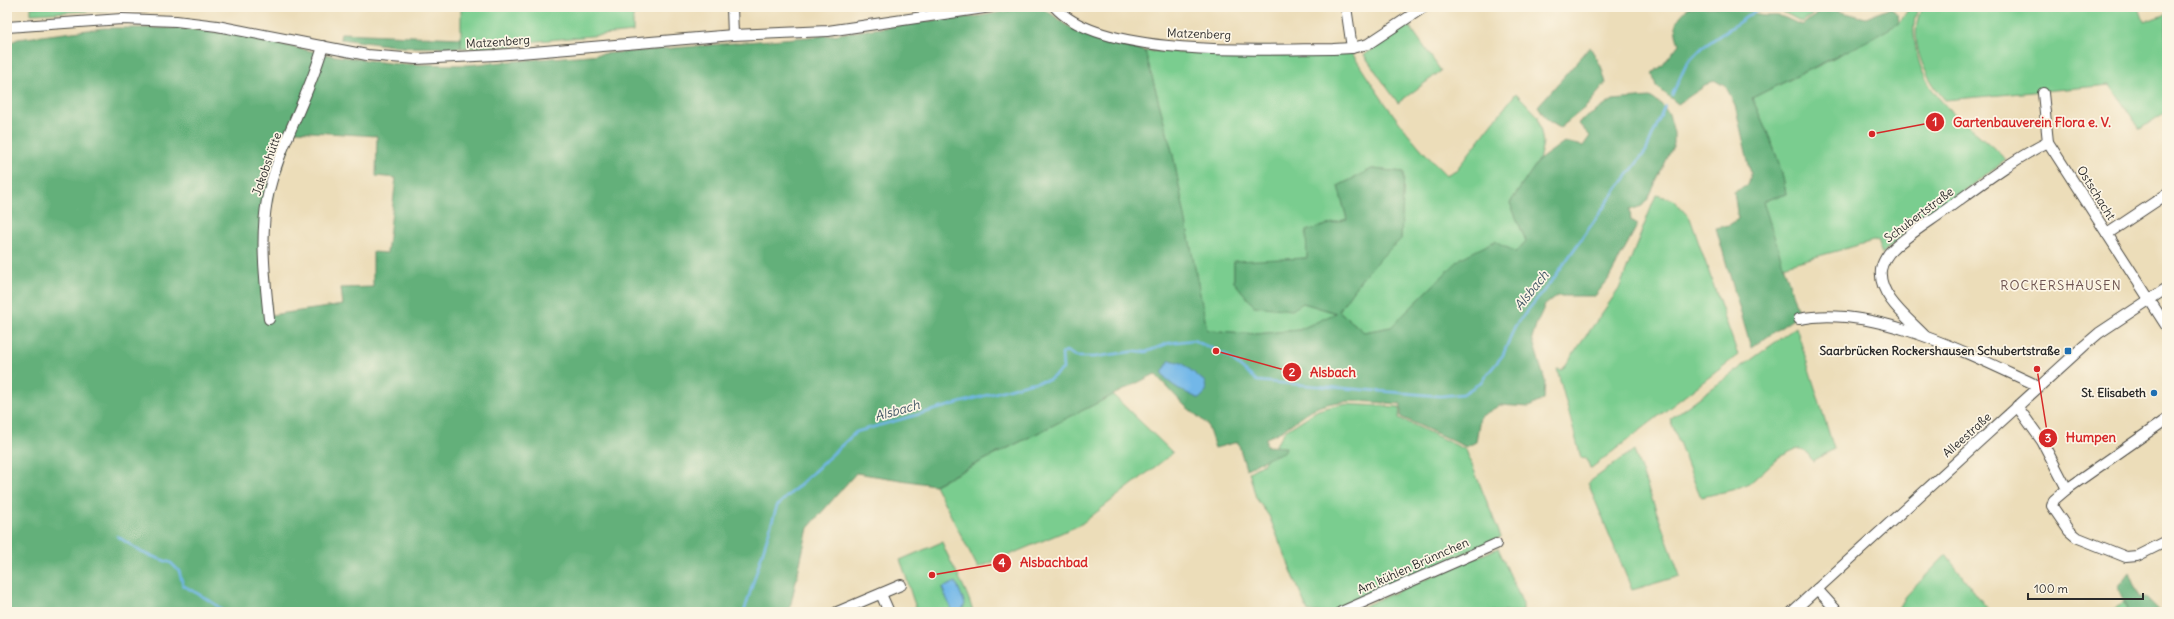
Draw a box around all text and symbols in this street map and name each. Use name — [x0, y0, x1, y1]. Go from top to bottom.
street label: Matzenberg — [1167, 25, 1231, 42]
street label: Matzenberg — [465, 32, 530, 51]
callout: Gartenbauverein Flora e. V. — [1925, 110, 2119, 135]
text: 1 — [1933, 114, 1937, 129]
text: Gartenbauverein Flora e. V. — [1953, 114, 2111, 131]
street label: Jakobshütte — [249, 130, 284, 198]
street label: Ostschacht — [2074, 163, 2119, 223]
street label: Schubertstraße — [1881, 184, 1956, 246]
water label: Alsbach — [1510, 267, 1553, 313]
district label: ROCKERSHAUSEN — [2000, 277, 2122, 294]
place label: Saarbrücken Rockershausen Schubertstraße — [1819, 343, 2061, 358]
marker: Saarbrücken Rockershausen Schubertstraße — [2063, 346, 2073, 356]
callout: Alsbach — [1282, 360, 1364, 385]
text: 2 — [1289, 364, 1296, 379]
text: Alsbach — [1310, 364, 1356, 381]
place label: St. Elisabeth — [2081, 385, 2146, 400]
marker: St. Elisabeth — [2149, 388, 2159, 398]
water label: Alsbach — [873, 396, 922, 425]
street label: Alleestraße — [1939, 409, 1994, 460]
callout: Humpen — [2038, 425, 2124, 450]
text: Humpen — [2066, 429, 2117, 446]
text: 3 — [2045, 430, 2052, 445]
street label: Am kühlen Brünnchen — [1355, 534, 1471, 597]
callout: Alsbachbad — [992, 550, 1096, 575]
text: Alsbachbad — [1020, 554, 1088, 571]
text: 4 — [999, 555, 1006, 570]
scale bar — [2028, 575, 2143, 601]
text: 100 m — [2034, 581, 2068, 596]

